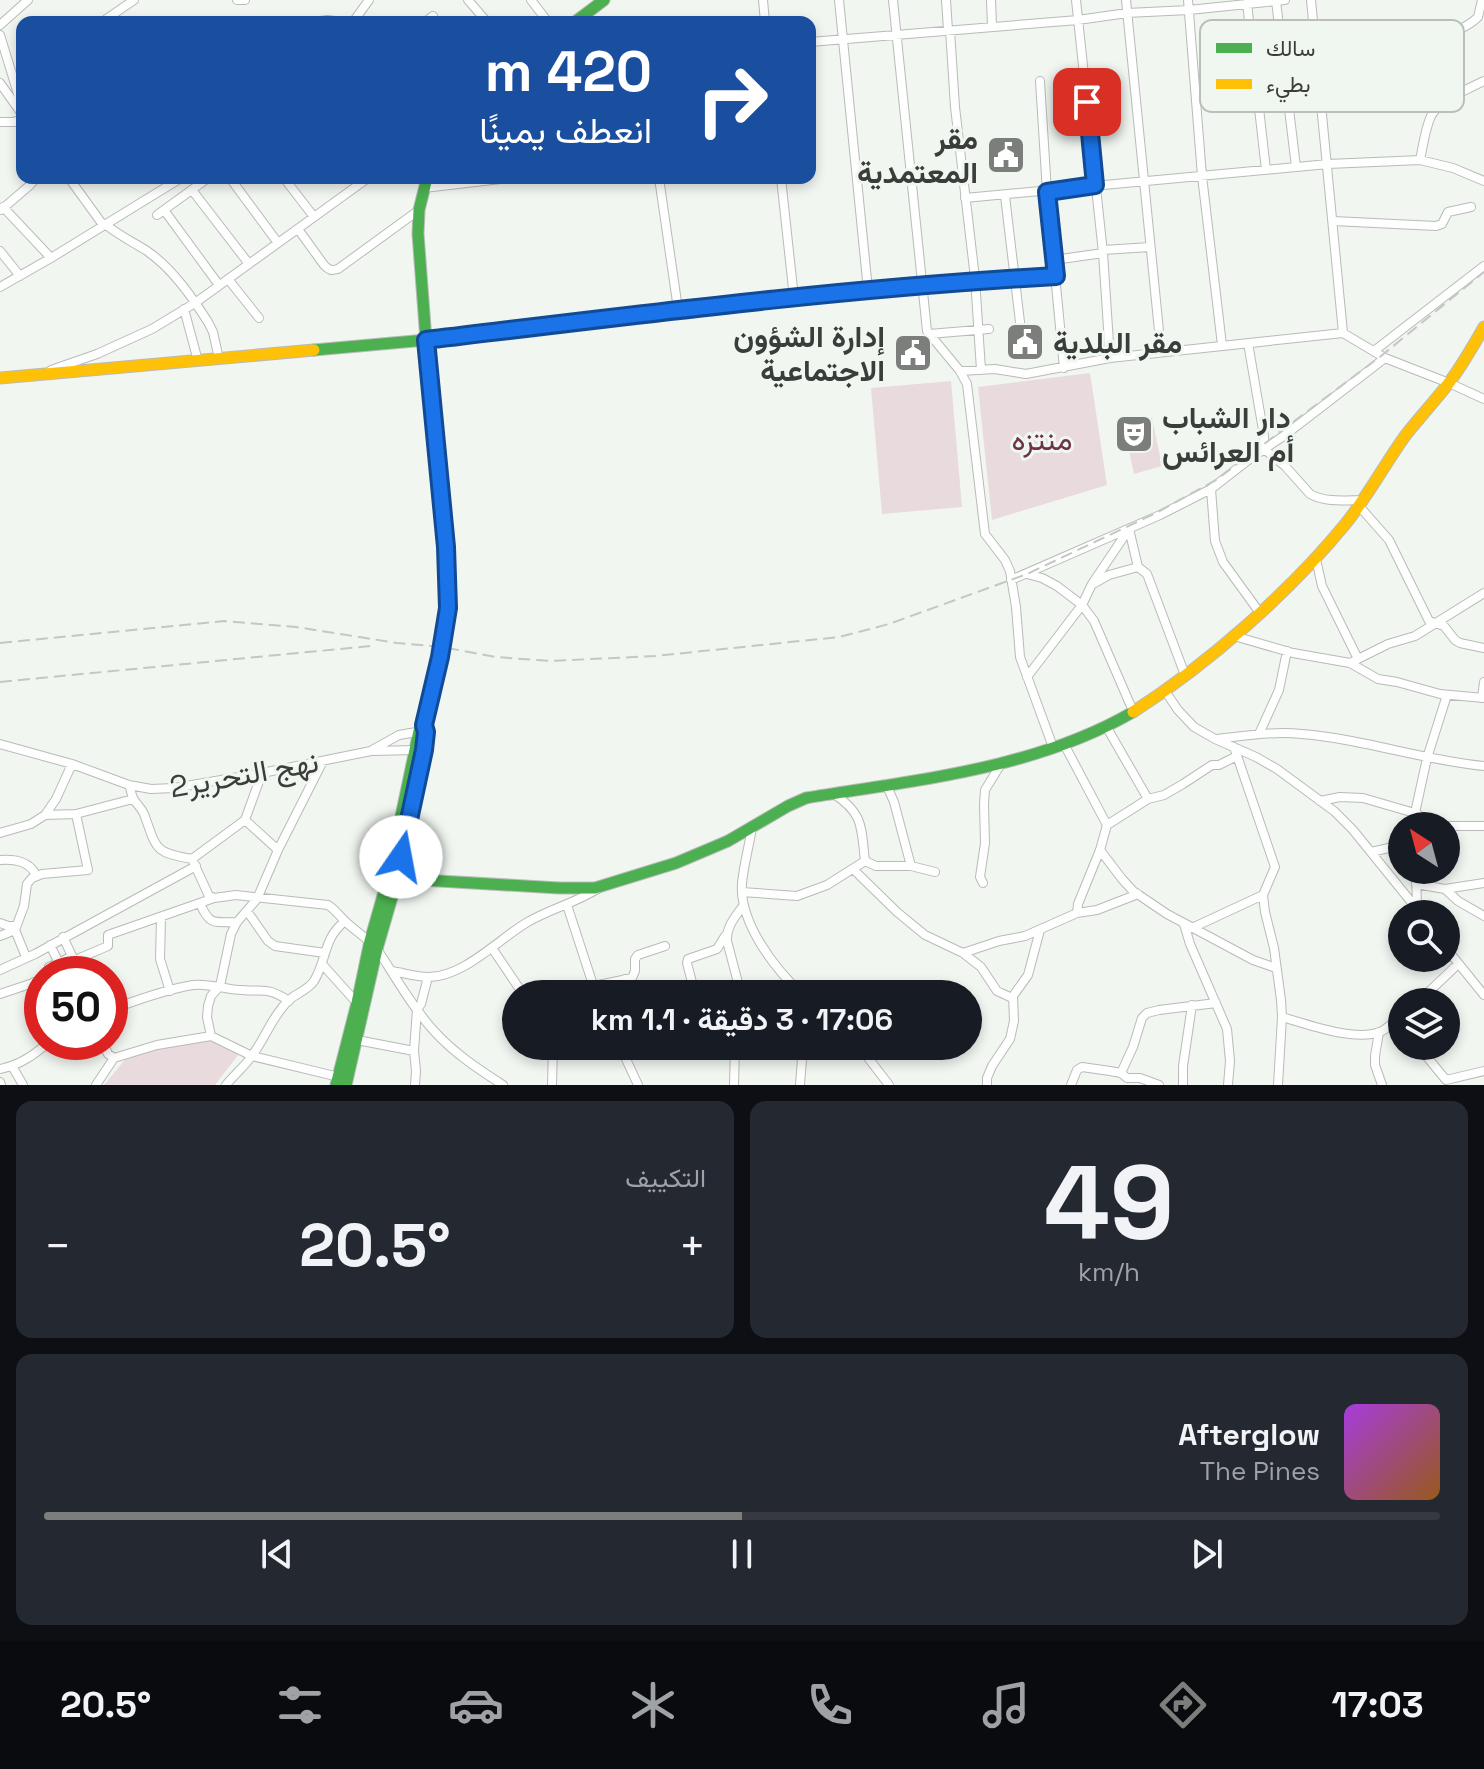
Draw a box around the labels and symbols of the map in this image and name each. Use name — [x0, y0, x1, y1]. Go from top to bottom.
legend — [1200, 20, 1464, 112]
text: سالك — [1266, 34, 1315, 62]
pin — [1053, 68, 1121, 136]
text: بطيء — [1266, 70, 1311, 103]
place label: مقر المعتمدية — [857, 119, 978, 192]
public building icon: مقر المعتمدية — [985, 134, 1027, 176]
place label: إدارة الشؤون الاجتماعية — [733, 317, 885, 390]
public building icon: مقر البلدية — [1004, 321, 1046, 363]
place label: مقر البلدية — [1053, 323, 1182, 362]
public building icon: إدارة الشؤون الاجتماعية — [892, 332, 934, 374]
place label: دار الشباب أم العرائس — [1162, 398, 1294, 471]
theatre icon: دار الشباب أم العرائس — [1113, 413, 1155, 455]
park label: منتزه — [1012, 420, 1072, 459]
street label: نهج التحرير2 — [167, 742, 322, 807]
north arrow — [1388, 812, 1460, 884]
position arrow — [359, 815, 443, 899]
speed limit sign: 50 — [24, 956, 128, 1060]

